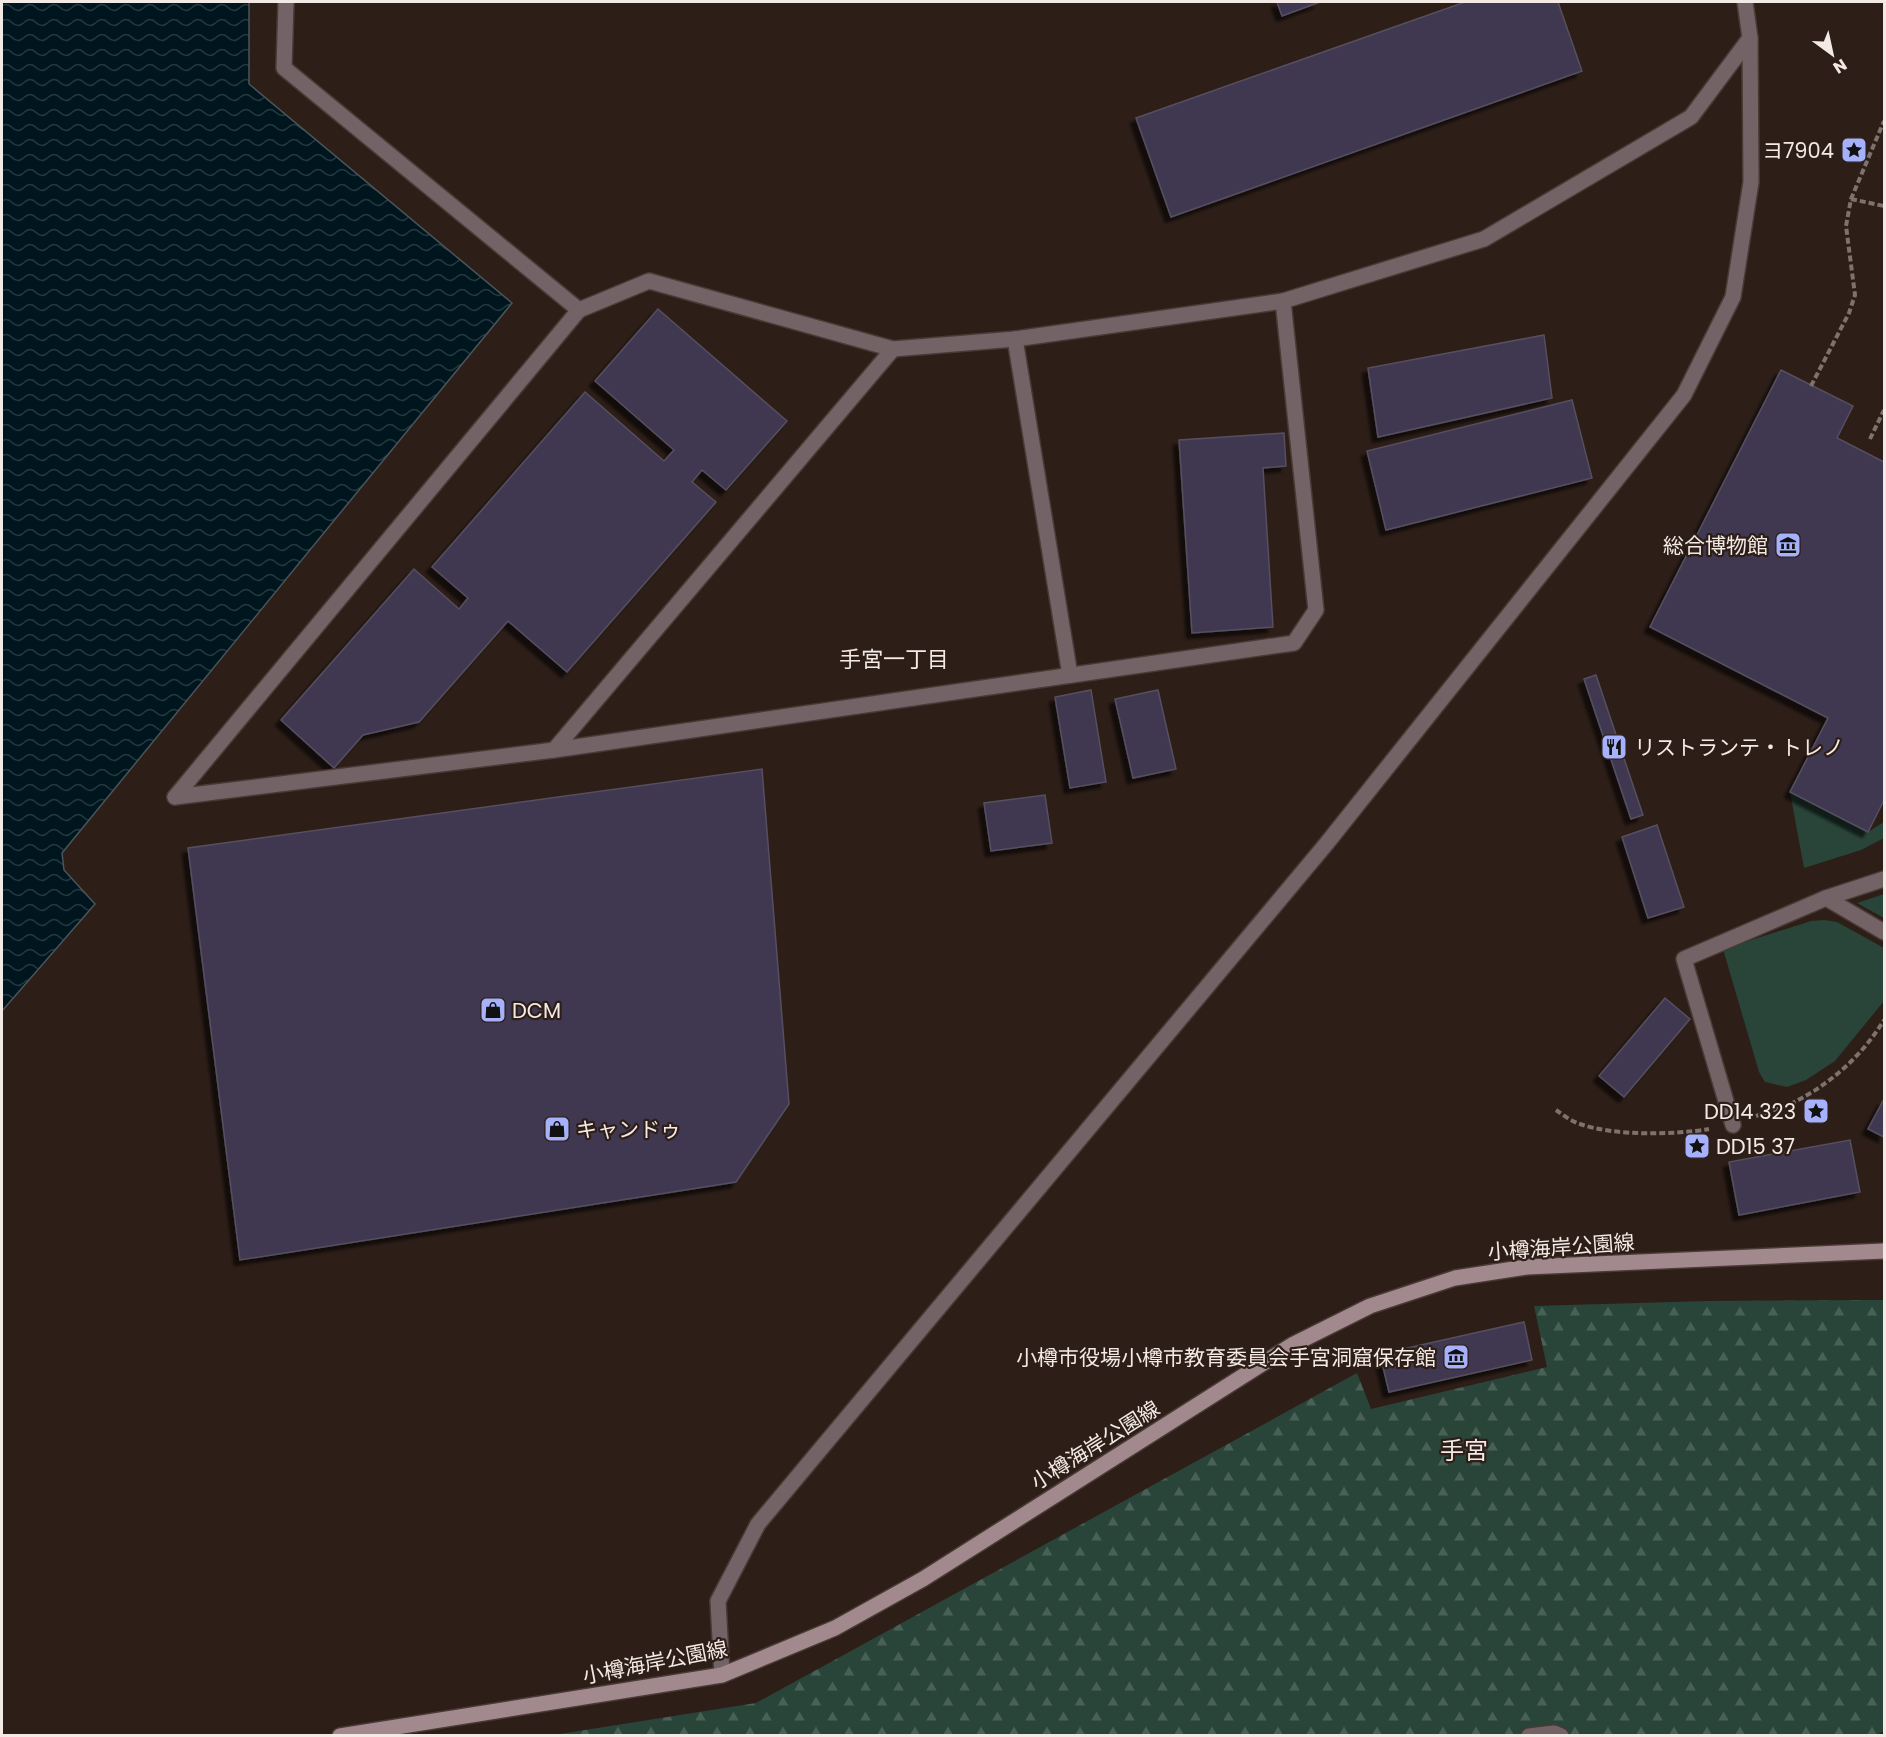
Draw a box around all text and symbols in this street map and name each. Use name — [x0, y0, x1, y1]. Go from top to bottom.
north arrow — [1802, 24, 1862, 84]
text: N — [1829, 53, 1851, 79]
place icon: ヨ7904 — [1839, 135, 1869, 165]
place label: ヨ7904 — [1762, 136, 1834, 165]
museum icon: 総合博物館 — [1773, 530, 1803, 560]
place label: 総合博物館 — [1663, 531, 1768, 560]
district label: 手宮一丁目 — [839, 644, 949, 675]
restaurant icon: リストランテ・トレノ — [1599, 732, 1629, 762]
place label: リストランテ・トレノ — [1634, 733, 1844, 762]
shop icon: DCM — [478, 995, 508, 1025]
place label: DCM — [512, 996, 561, 1025]
place icon: DD14 323 — [1801, 1096, 1831, 1126]
place label: DD14 323 — [1704, 1097, 1796, 1126]
shop icon: キャンドゥ — [542, 1114, 572, 1144]
place label: キャンドゥ — [576, 1115, 681, 1144]
place icon: DD15 37 — [1682, 1131, 1712, 1161]
place label: DD15 37 — [1716, 1132, 1795, 1161]
street label: 小樽海岸公園線 — [1487, 1227, 1635, 1267]
museum icon: 小樽市役場小樽市教育委員会手宮洞窟保存館 — [1441, 1342, 1471, 1372]
place label: 小樽市役場小樽市教育委員会手宮洞窟保存館 — [1016, 1343, 1436, 1372]
street label: 小樽海岸公園線 — [1025, 1394, 1165, 1496]
district label: 手宮 — [1440, 1434, 1488, 1467]
street label: 小樽海岸公園線 — [580, 1634, 730, 1690]

